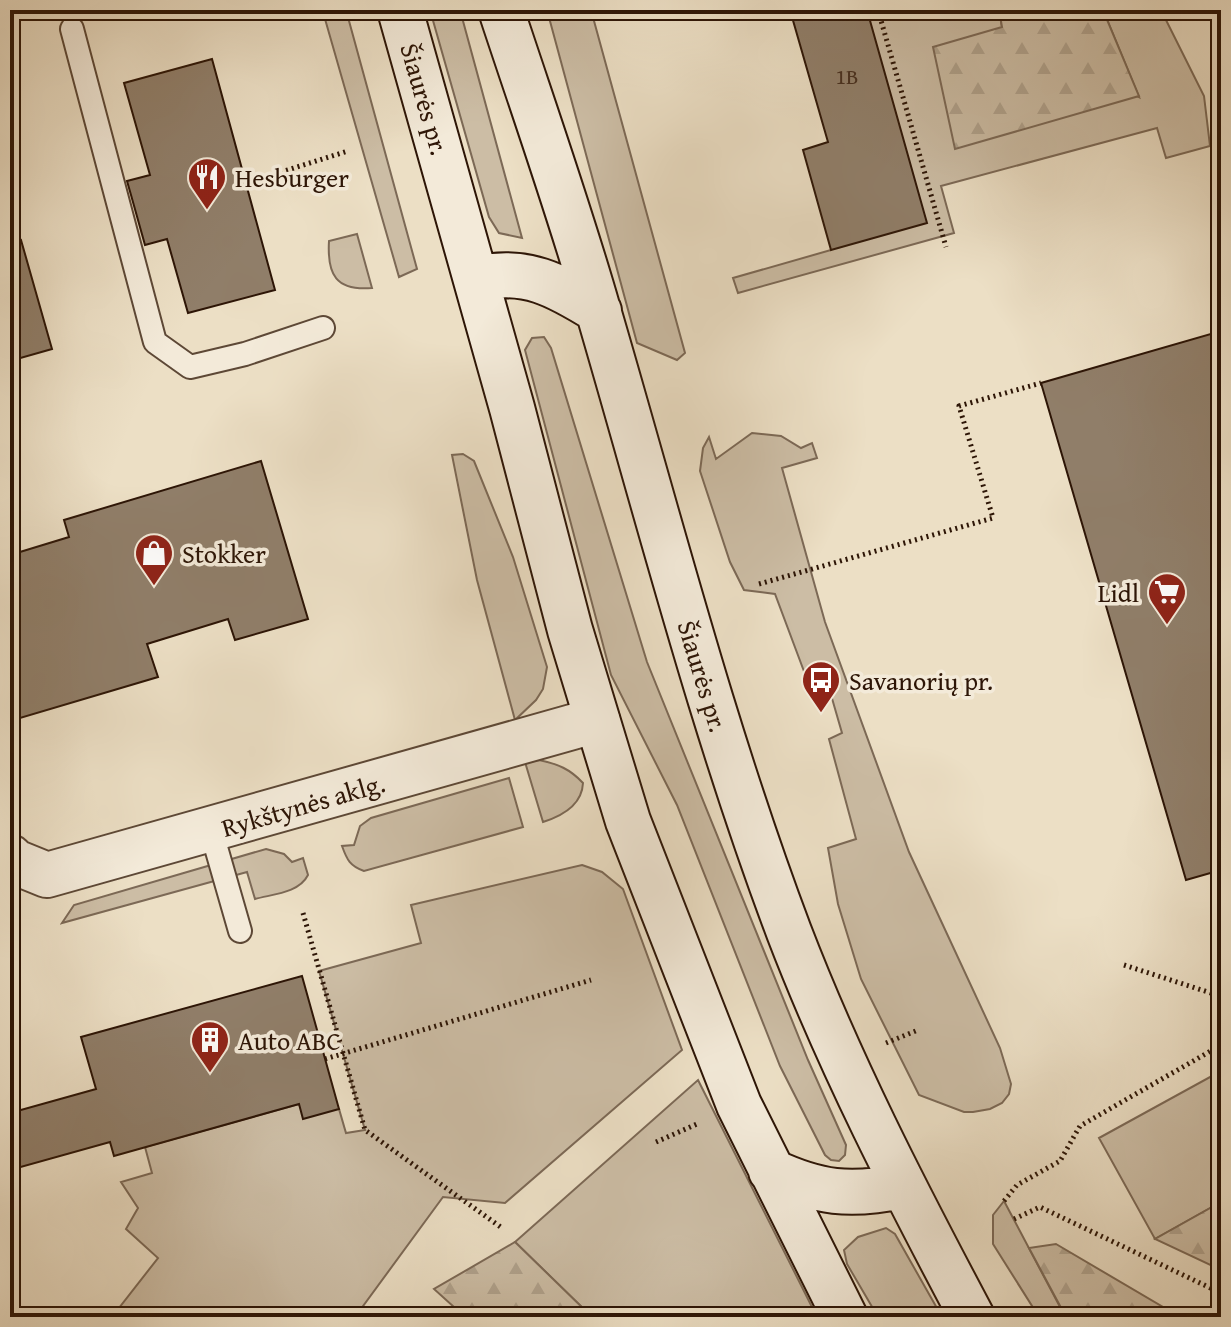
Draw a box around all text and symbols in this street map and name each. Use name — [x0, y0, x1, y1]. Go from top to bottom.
street label: Šiaurės pr. — [390, 39, 460, 159]
house number: 1B — [835, 60, 859, 92]
restaurant icon: Hesburger — [186, 156, 228, 211]
place label: Hesburger — [235, 158, 349, 197]
shop icon: Stokker — [133, 532, 175, 587]
place label: Stokker — [182, 534, 266, 573]
supermarket icon: Lidl — [1146, 571, 1188, 626]
place label: Lidl — [1098, 573, 1139, 612]
street label: Šiaurės pr. — [668, 616, 738, 736]
bus stop icon: Savanorių pr. — [800, 659, 842, 714]
place label: Savanorių pr. — [849, 661, 993, 700]
street label: Rykštynės aklg. — [217, 763, 389, 847]
building icon: Auto ABC — [189, 1019, 231, 1074]
place label: Auto ABC — [238, 1021, 341, 1060]

